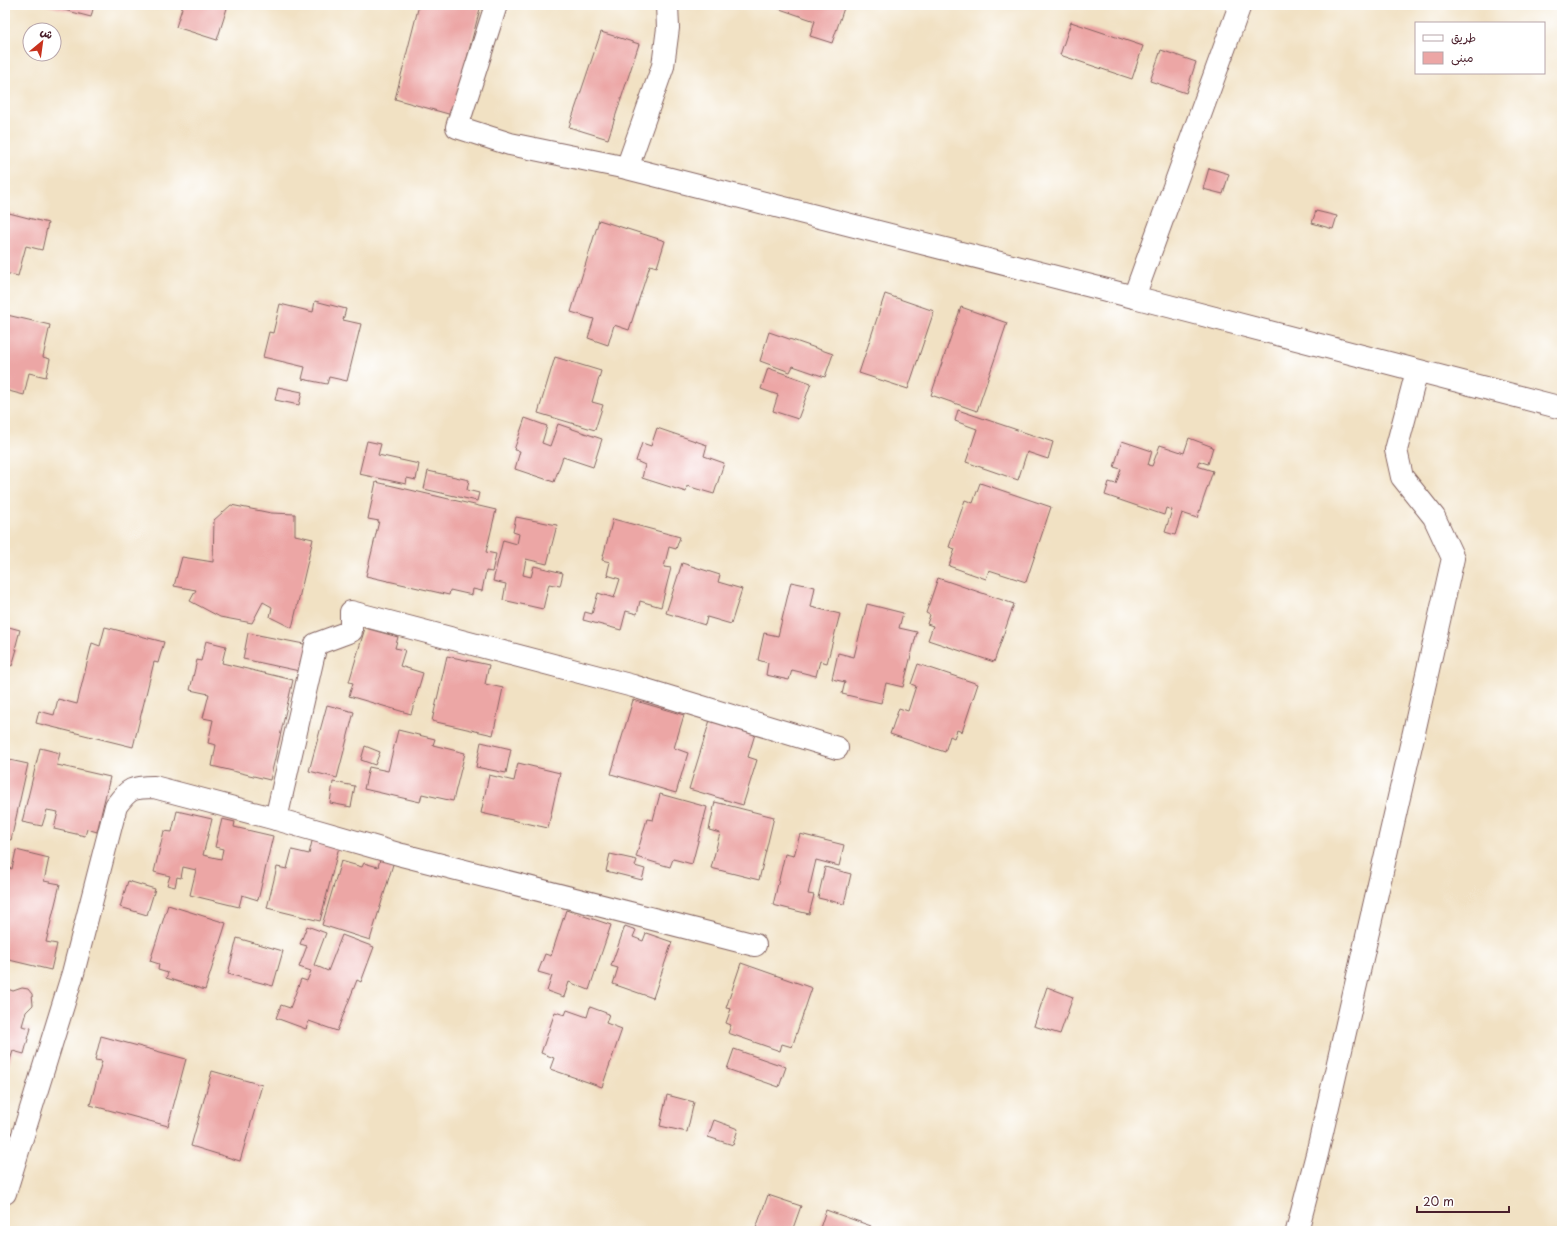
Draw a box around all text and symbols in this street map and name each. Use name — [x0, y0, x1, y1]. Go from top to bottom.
north arrow — [22, 22, 62, 62]
text: ش — [38, 22, 57, 43]
legend — [1415, 22, 1545, 74]
text: طريق — [1451, 28, 1476, 46]
text: مبنى — [1451, 48, 1474, 66]
scale bar — [1417, 1188, 1509, 1214]
text: 20 m — [1423, 1192, 1454, 1210]

